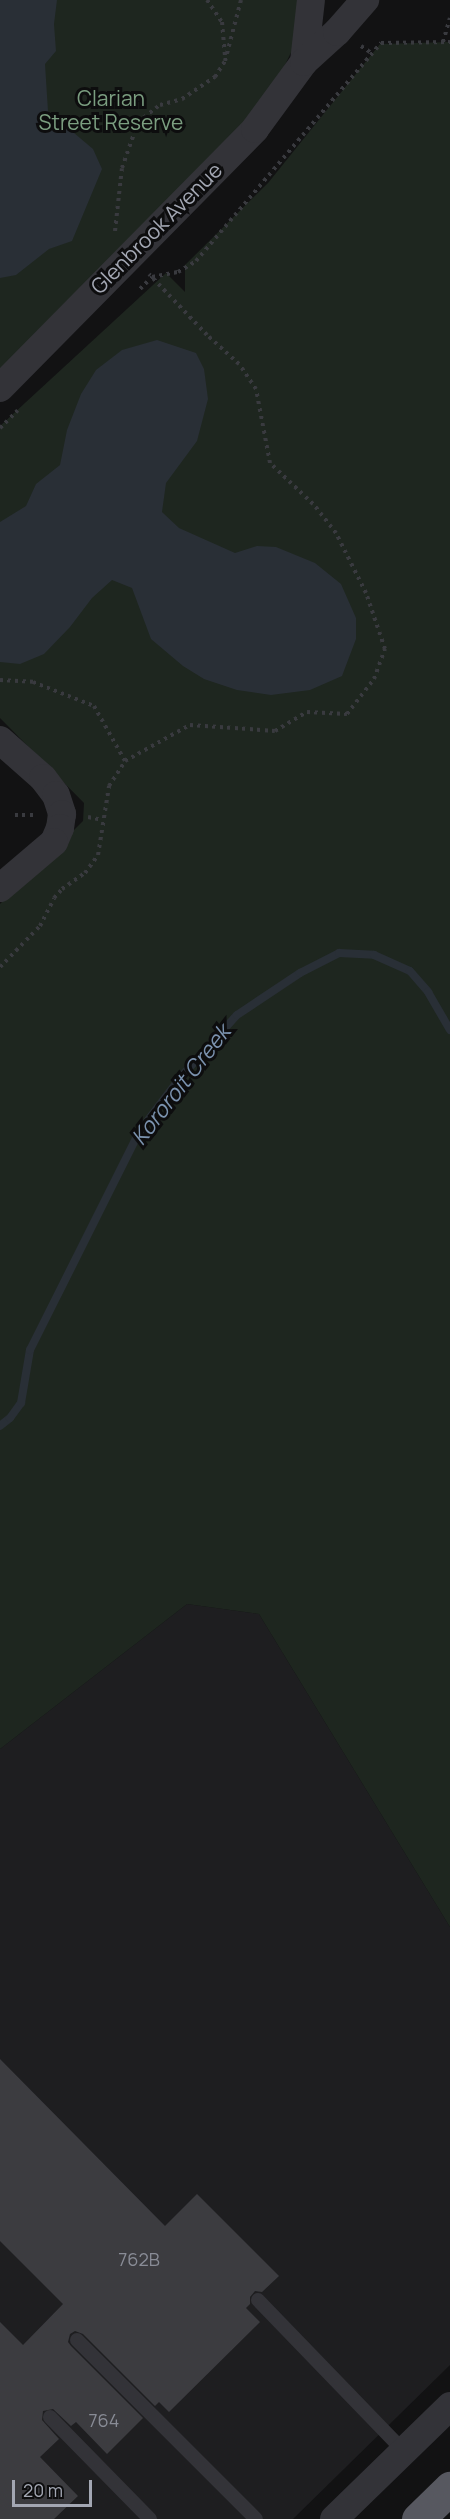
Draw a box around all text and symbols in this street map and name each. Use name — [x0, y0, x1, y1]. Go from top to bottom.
park label: Clarian Street Reserve — [39, 85, 183, 135]
street label: Glenbrook Avenue — [85, 157, 227, 299]
water label: Kororoit Creek — [126, 1020, 236, 1150]
house number: 762B — [118, 2248, 160, 2270]
house number: 764 — [89, 2409, 119, 2431]
scale bar — [15, 2468, 94, 2506]
text: 20 m — [23, 2478, 63, 2502]

